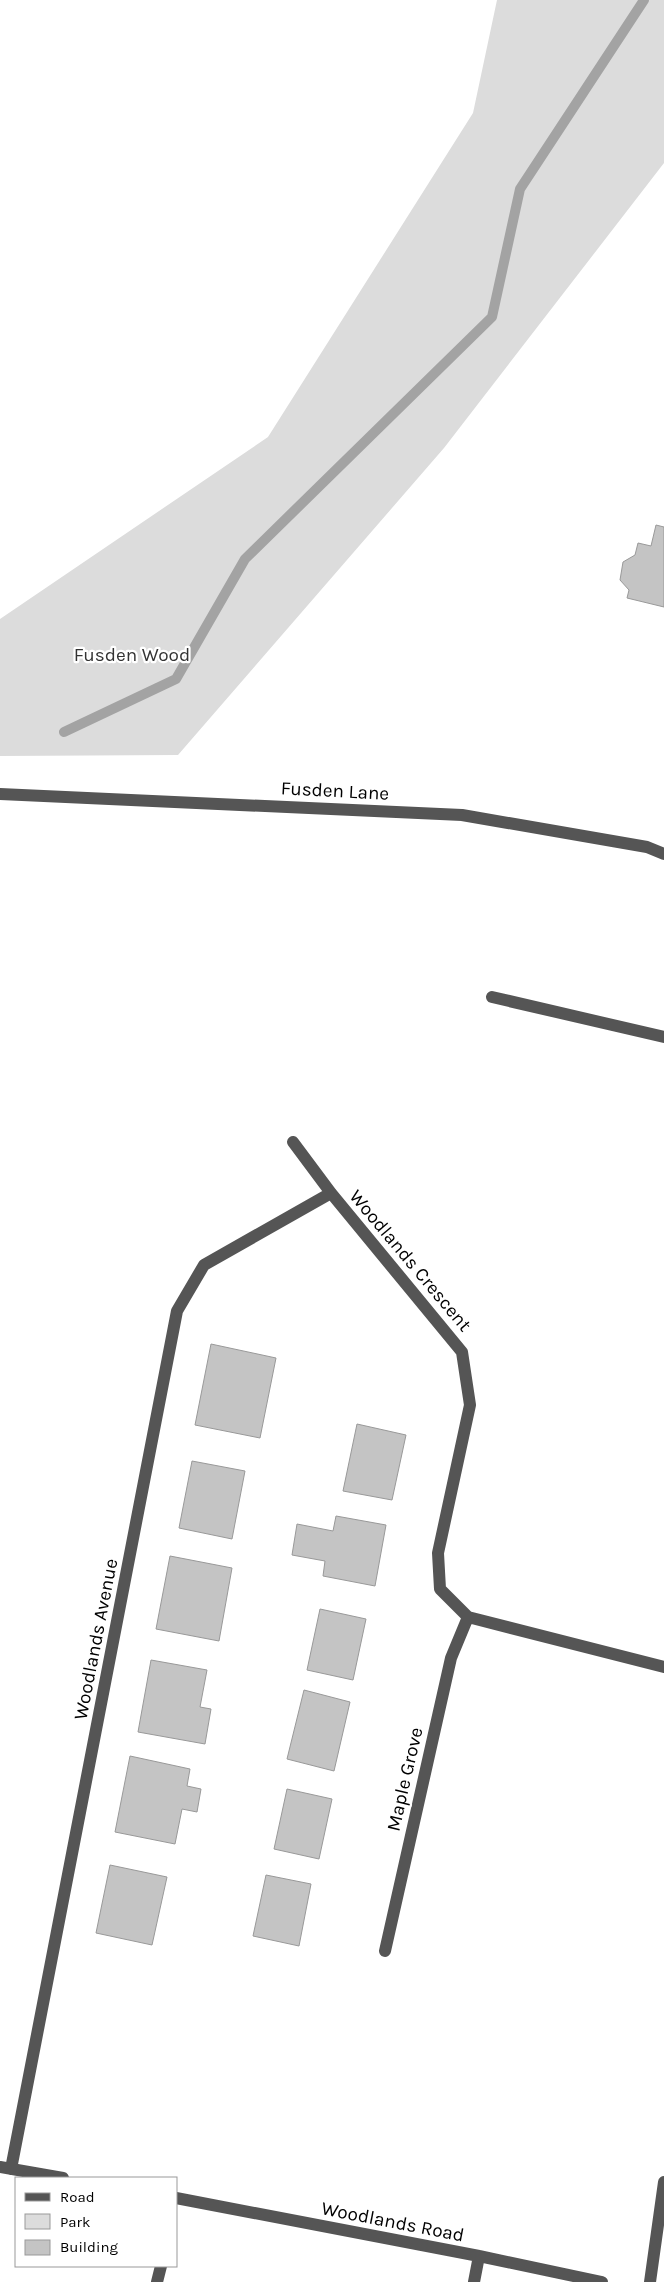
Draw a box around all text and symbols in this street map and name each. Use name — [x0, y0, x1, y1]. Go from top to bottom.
park label: Fusden Wood — [74, 644, 190, 666]
street label: Fusden Lane — [280, 777, 390, 805]
street label: Woodlands Crescent — [345, 1185, 476, 1336]
street label: Woodlands Avenue — [70, 1557, 122, 1722]
street label: Maple Grove — [382, 1725, 428, 1833]
legend — [15, 2177, 178, 2267]
text: Road — [60, 2188, 95, 2206]
street label: Woodlands Road — [319, 2197, 466, 2247]
text: Park — [60, 2213, 90, 2231]
text: Building — [60, 2238, 118, 2256]

